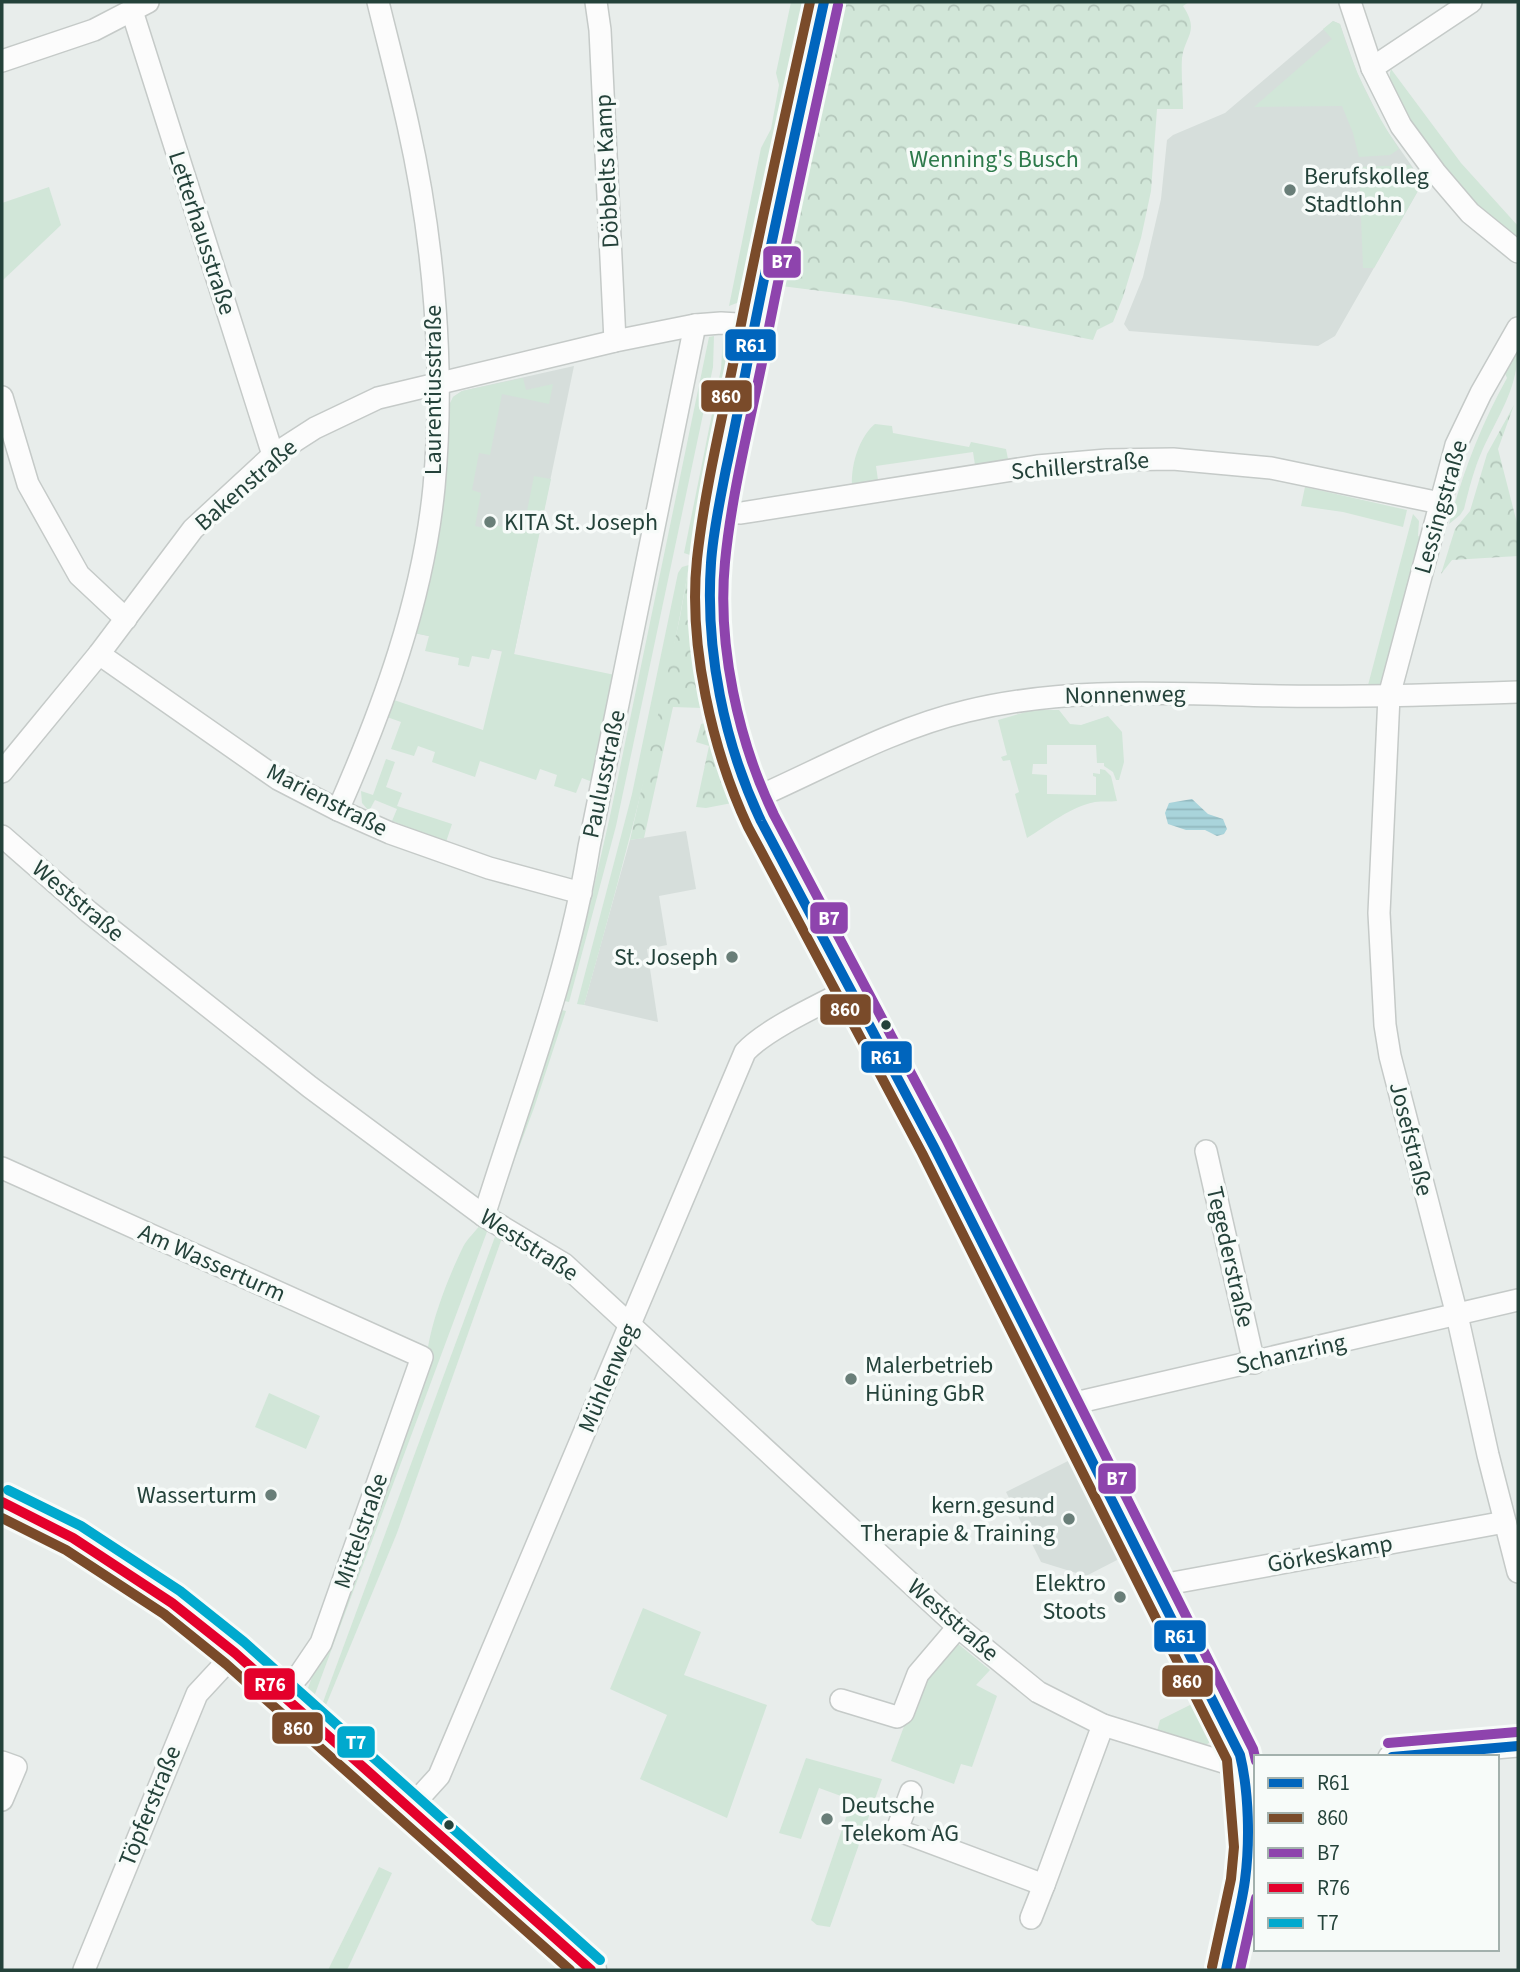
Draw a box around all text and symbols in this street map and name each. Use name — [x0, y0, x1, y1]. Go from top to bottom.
street label: Döbbelts Kamp — [585, 93, 629, 249]
park label: Wenning's Busch — [909, 142, 1079, 177]
street label: Letterhausstraße — [159, 147, 245, 319]
place label: Berufskolleg Stadtlohn — [1304, 159, 1429, 222]
marker: Berufskolleg Stadtlohn — [1282, 182, 1298, 198]
line badge: B7 — [762, 245, 802, 279]
text: B7 — [771, 249, 793, 276]
street label: Laurentiusstraße — [416, 305, 451, 475]
line badge: R61 — [724, 328, 777, 362]
text: R61 — [735, 333, 767, 360]
line badge: 860 — [700, 379, 753, 413]
text: 860 — [711, 384, 741, 411]
street label: Bakenstraße — [187, 430, 305, 540]
street label: Lessingstraße — [1405, 436, 1477, 578]
street label: Schillerstraße — [1010, 443, 1150, 489]
place label: KITA St. Joseph — [504, 505, 658, 540]
marker: KITA St. Joseph — [482, 514, 498, 530]
street label: Nonnenweg — [1064, 676, 1186, 714]
street label: Paulusstraße — [573, 707, 635, 841]
street label: Marienstraße — [260, 754, 394, 846]
street label: Weststraße — [24, 852, 132, 950]
line badge: B7 — [809, 901, 849, 935]
text: B7 — [818, 906, 840, 933]
place label: St. Joseph — [614, 940, 718, 975]
marker: St. Joseph — [724, 949, 740, 965]
line badge: 860 — [819, 993, 872, 1026]
text: 860 — [830, 997, 860, 1024]
unlabelled marker — [879, 1018, 893, 1032]
line badge: R61 — [860, 1040, 913, 1074]
text: R61 — [870, 1045, 902, 1072]
street label: Josefstraße — [1380, 1078, 1442, 1200]
street label: Tegederstraße — [1197, 1183, 1263, 1331]
street label: Weststraße — [473, 1200, 585, 1290]
street label: Am Wasserturm — [133, 1215, 291, 1311]
street label: Mühlenweg — [569, 1318, 647, 1438]
street label: Schanzring — [1233, 1324, 1349, 1384]
place label: Malerbetrieb Hüning GbR — [865, 1348, 993, 1411]
marker: Malerbetrieb Hüning GbR — [843, 1371, 859, 1387]
line badge: B7 — [1097, 1462, 1137, 1495]
text: B7 — [1106, 1466, 1128, 1493]
street label: Mittelstraße — [325, 1469, 397, 1593]
place label: Wasserturm — [137, 1478, 257, 1513]
marker: Wasserturm — [263, 1487, 279, 1503]
place label: kern.gesund Therapie & Training — [860, 1488, 1055, 1551]
marker: kern.gesund Therapie & Training — [1061, 1511, 1077, 1527]
street label: Görkeskamp — [1265, 1526, 1395, 1582]
place label: Elektro Stoots — [1035, 1566, 1106, 1629]
street label: Weststraße — [899, 1570, 1007, 1670]
marker: Elektro Stoots — [1112, 1589, 1128, 1605]
line badge: R61 — [1153, 1619, 1207, 1653]
text: R61 — [1164, 1624, 1196, 1651]
line badge: 860 — [1161, 1664, 1214, 1698]
line badge: R76 — [243, 1667, 296, 1701]
text: 860 — [1172, 1669, 1202, 1696]
text: R76 — [254, 1672, 286, 1699]
line badge: 860 — [271, 1711, 324, 1745]
text: 860 — [283, 1716, 313, 1743]
line badge: T7 — [336, 1725, 376, 1759]
text: T7 — [346, 1730, 366, 1757]
street label: Töpferstraße — [110, 1740, 190, 1872]
legend — [1254, 1755, 1499, 1951]
text: R61 — [1317, 1768, 1350, 1798]
place label: Deutsche Telekom AG — [841, 1788, 959, 1851]
text: 860 — [1317, 1803, 1348, 1833]
marker: Deutsche Telekom AG — [819, 1811, 835, 1827]
unlabelled marker — [442, 1818, 456, 1832]
text: B7 — [1317, 1838, 1340, 1868]
text: R76 — [1317, 1873, 1350, 1903]
text: T7 — [1317, 1908, 1339, 1938]

